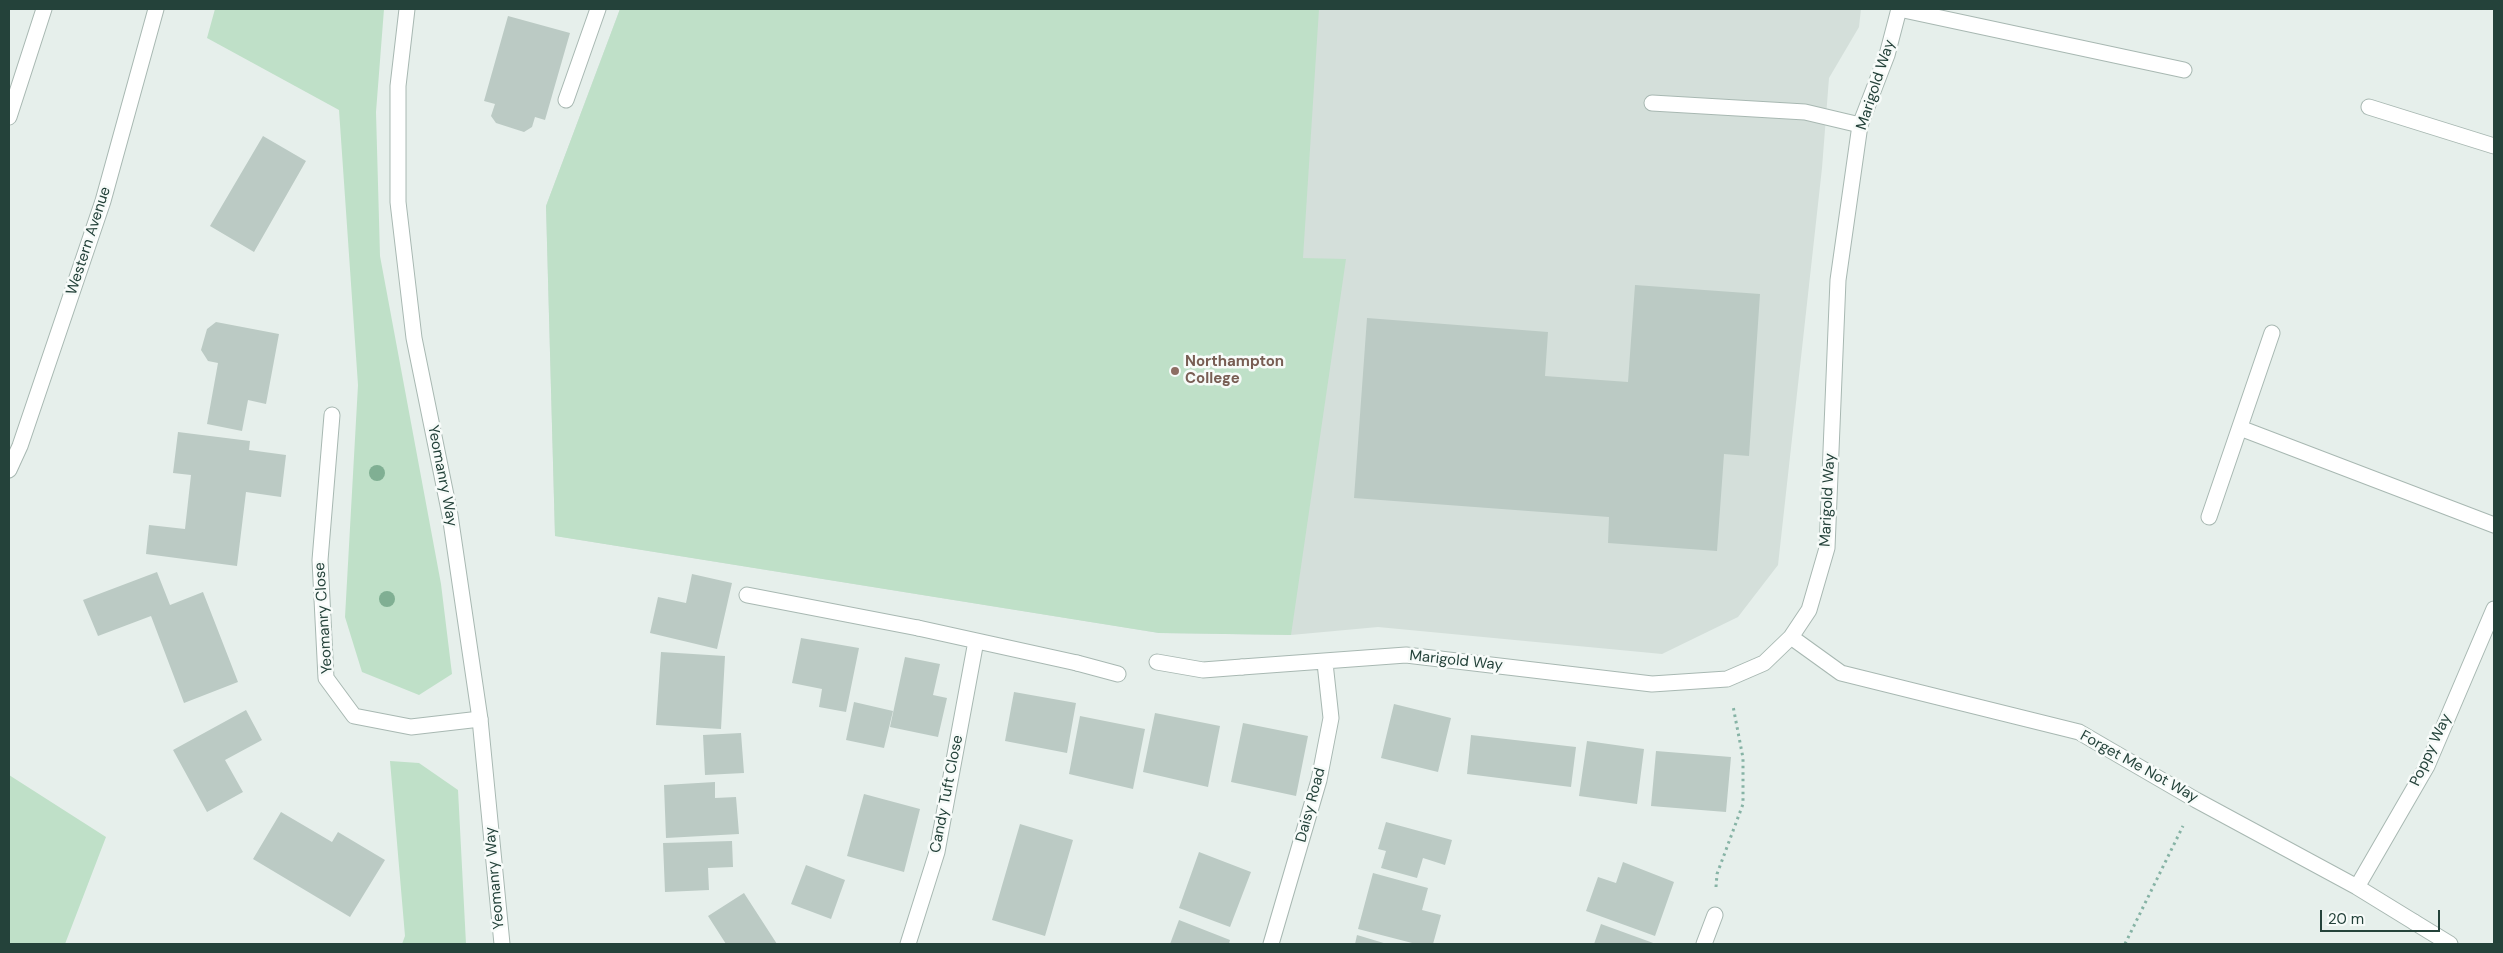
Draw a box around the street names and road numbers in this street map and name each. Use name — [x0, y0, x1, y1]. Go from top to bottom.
street label: Marigold Way — [1853, 38, 1899, 132]
street label: Western Avenue — [63, 185, 115, 297]
street label: Yeomanry Way — [423, 424, 461, 528]
street label: Marigold Way — [1817, 453, 1839, 547]
street label: Yeomanry Close — [311, 562, 337, 674]
street label: Marigold Way — [1408, 647, 1504, 675]
street label: Poppy Way — [2406, 711, 2456, 789]
street label: Forget Me Not Way — [2077, 727, 2201, 807]
street label: Candy Tuft Close — [927, 734, 967, 854]
street label: Daisy Road — [1292, 766, 1330, 844]
street label: Yeomanry Way — [482, 826, 508, 930]

